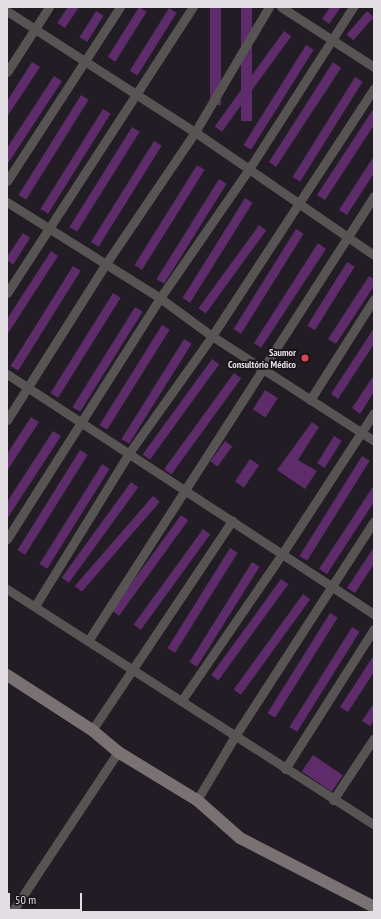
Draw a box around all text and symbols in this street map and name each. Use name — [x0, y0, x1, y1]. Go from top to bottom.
place label: Saumor Consultório Médico — [228, 346, 296, 370]
marker: Saumor Consultório Médico — [299, 352, 311, 364]
scale bar — [10, 885, 84, 911]
text: 50 m — [15, 892, 36, 907]

